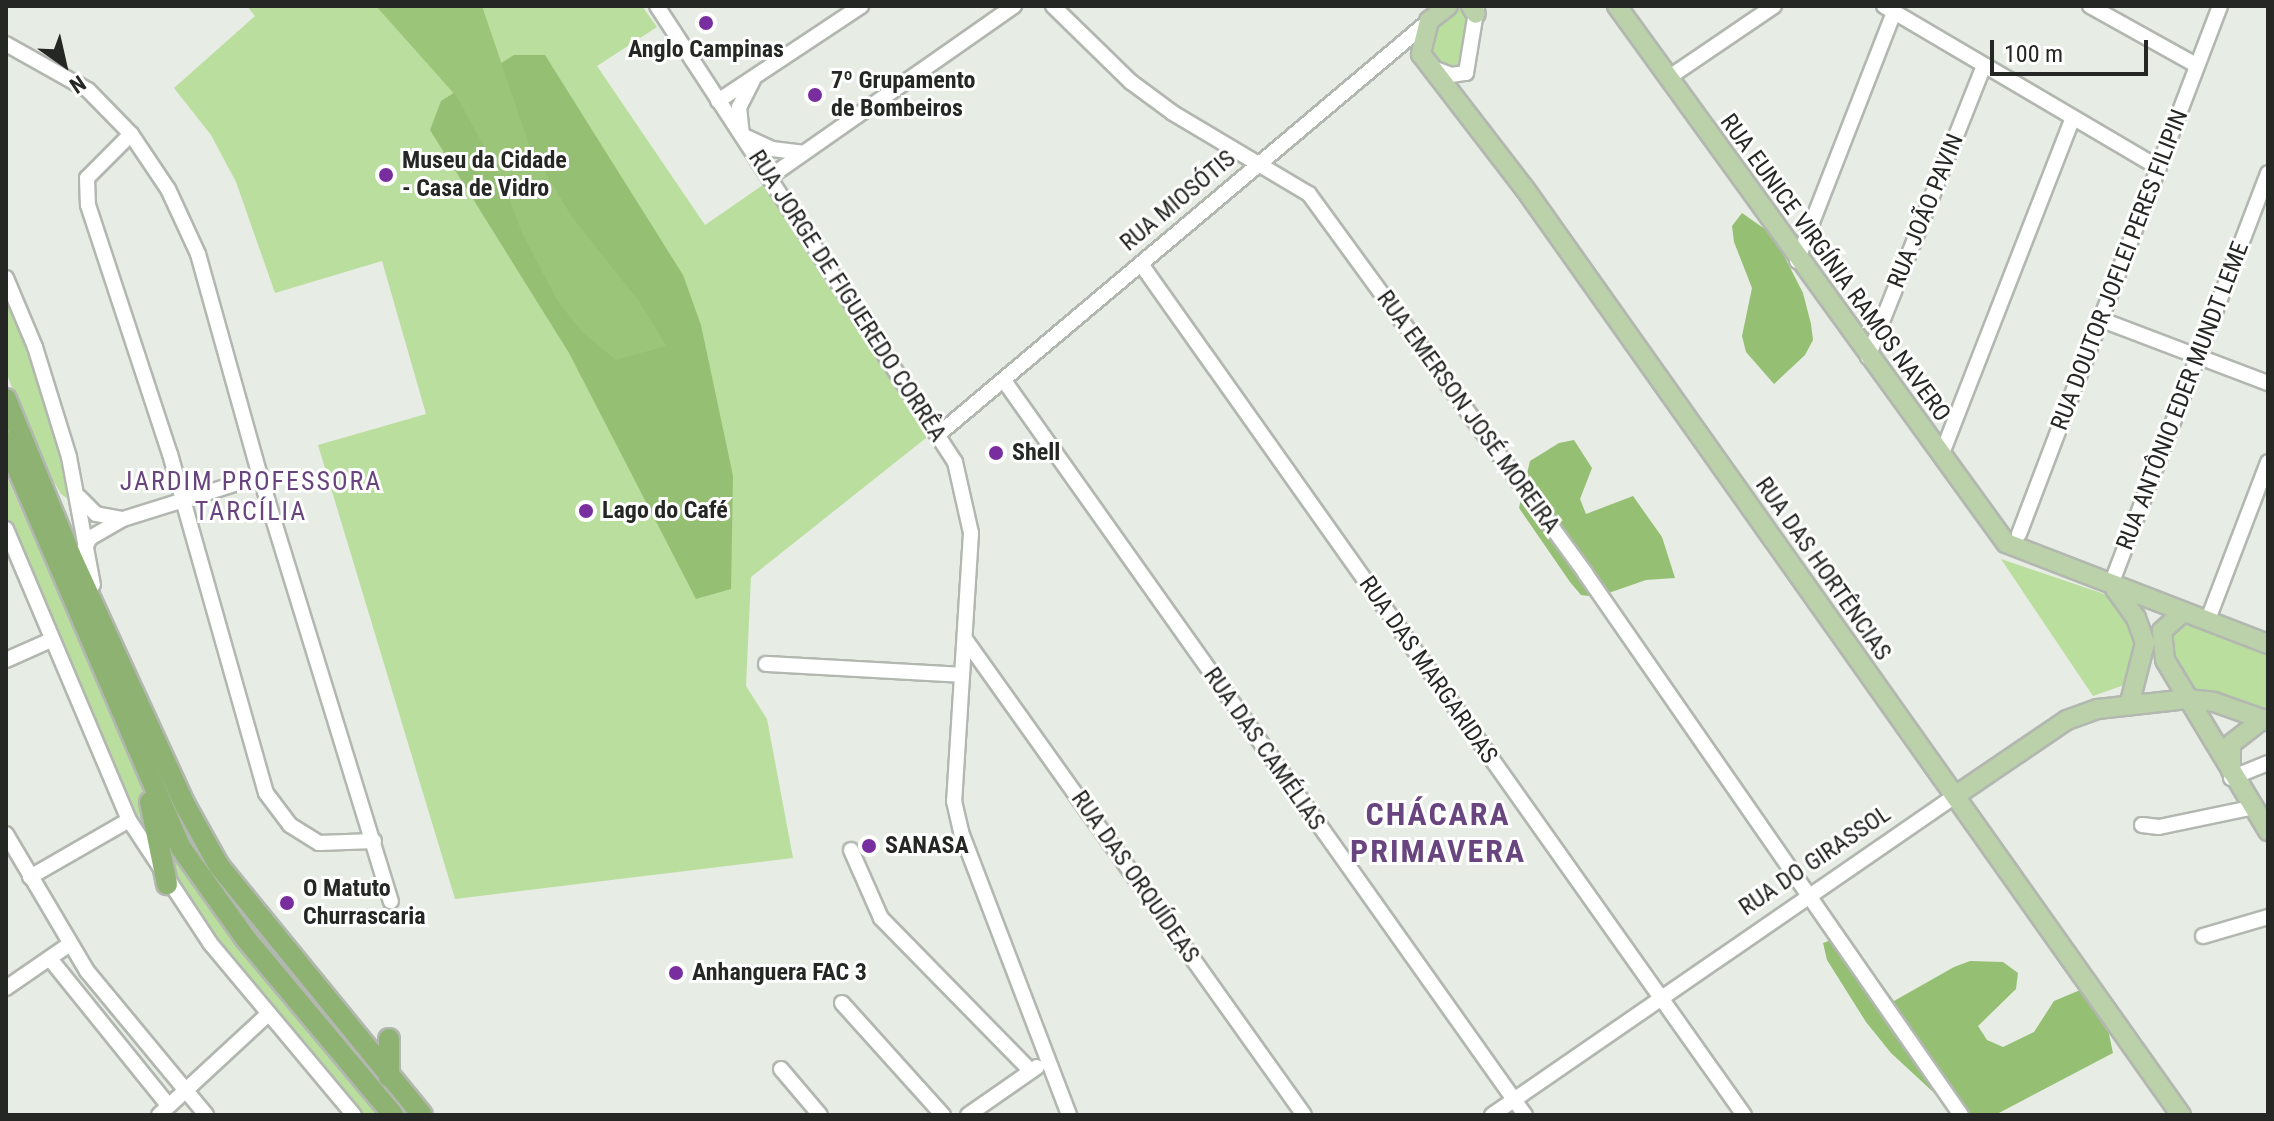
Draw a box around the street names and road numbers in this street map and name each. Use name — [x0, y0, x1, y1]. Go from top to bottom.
street label: RUA DOUTOR JOFLEI PERES FILIPIN — [2045, 106, 2195, 434]
street label: RUA EUNICE VIRGÍNIA RAMOS NAVERO — [1714, 109, 1956, 427]
street label: RUA JOÃO PAVIN — [1882, 130, 1970, 292]
street label: RUA JORGE DE FIGUEREDO CORRÊA — [742, 145, 952, 447]
street label: RUA MIOSÓTIS — [1115, 145, 1241, 257]
street label: RUA ANTÔNIO EDER MUNDT LEME — [2111, 238, 2255, 554]
street label: RUA EMERSON JOSÉ MOREIRA — [1370, 285, 1566, 539]
street label: RUA DAS HORTÊNCIAS — [1749, 472, 1897, 666]
street label: RUA DAS MARGARIDAS — [1353, 571, 1503, 769]
street label: RUA DAS CAMÉLIAS — [1197, 662, 1331, 836]
street label: RUA DAS ORQUÍDEAS — [1065, 785, 1205, 969]
street label: RUA DO GIRASSOL — [1734, 800, 1896, 922]

